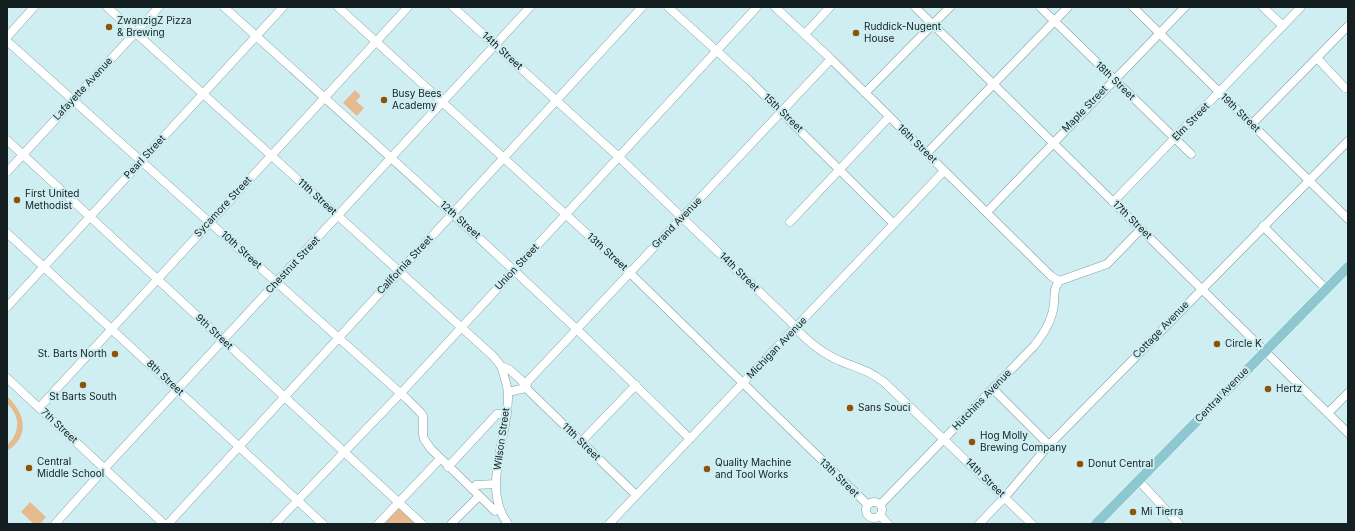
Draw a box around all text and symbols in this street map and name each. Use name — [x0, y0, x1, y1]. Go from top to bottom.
place label: ZwanzigZ Pizza & Brewing — [117, 15, 192, 38]
place label: Ruddick-Nugent House — [864, 21, 941, 44]
marker: ZwanzigZ Pizza & Brewing — [104, 22, 114, 32]
marker: Ruddick-Nugent House — [851, 28, 861, 38]
street label: 14th Street — [479, 30, 525, 72]
street label: Lafayette Avenue — [51, 55, 115, 123]
street label: 18th Street — [1093, 59, 1137, 103]
street label: Maple Street — [1060, 83, 1110, 135]
place label: Busy Bees Academy — [392, 88, 442, 112]
street label: 15th Street — [761, 91, 805, 135]
street label: 19th Street — [1218, 91, 1262, 135]
marker: Busy Bees Academy — [379, 95, 389, 105]
street label: Elm Street — [1170, 100, 1212, 144]
street label: 16th Street — [895, 122, 939, 166]
street label: Pearl Street — [122, 133, 168, 181]
street label: Sycamore Street — [192, 174, 254, 240]
street label: 11th Street — [295, 176, 339, 218]
place label: First United Methodist — [25, 188, 79, 212]
marker: First United Methodist — [12, 195, 22, 205]
street label: Grand Avenue — [649, 195, 705, 251]
street label: 17th Street — [1110, 198, 1154, 242]
street label: 12th Street — [437, 199, 483, 241]
street label: 10th Street — [218, 229, 264, 271]
street label: 13th Street — [584, 231, 630, 273]
street label: California Street — [375, 233, 435, 297]
street label: Chestnut Street — [263, 234, 323, 296]
street label: Union Street — [493, 241, 541, 293]
street label: 14th Street — [717, 250, 761, 294]
street label: Cottage Avenue — [1131, 299, 1191, 361]
street label: 9th Street — [193, 312, 235, 352]
street label: Michigan Avenue — [745, 315, 809, 381]
place label: Circle K — [1225, 338, 1262, 350]
marker: Circle K — [1212, 339, 1222, 349]
place label: St. Barts North — [38, 348, 107, 360]
marker: St. Barts North — [110, 349, 120, 359]
street label: 8th Street — [144, 358, 186, 398]
street label: Central Avenue — [1193, 365, 1251, 425]
street label: Hutchins Avenue — [950, 367, 1014, 433]
marker: St Barts South — [78, 380, 88, 390]
place label: Hertz — [1276, 383, 1302, 395]
marker: Hertz — [1263, 384, 1273, 394]
place label: St Barts South — [49, 391, 117, 403]
place label: Sans Souci — [858, 402, 910, 414]
marker: Sans Souci — [845, 403, 855, 413]
street label: 7th Street — [38, 406, 80, 446]
street label: Wilson Street — [492, 407, 512, 471]
street label: 11th Street — [559, 421, 603, 463]
place label: Hog Molly Brewing Company — [980, 430, 1067, 454]
marker: Hog Molly Brewing Company — [967, 437, 977, 447]
place label: Central Middle School — [37, 456, 104, 480]
street label: 13th Street — [817, 456, 861, 500]
street label: 14th Street — [963, 456, 1007, 500]
place label: Quality Machine and Tool Works — [715, 457, 791, 480]
place label: Donut Central — [1088, 458, 1153, 470]
marker: Donut Central — [1075, 459, 1085, 469]
marker: Central Middle School — [24, 463, 34, 473]
marker: Quality Machine and Tool Works — [702, 464, 712, 474]
place label: Mi Tierra — [1141, 506, 1183, 518]
marker: Mi Tierra — [1128, 507, 1138, 517]

